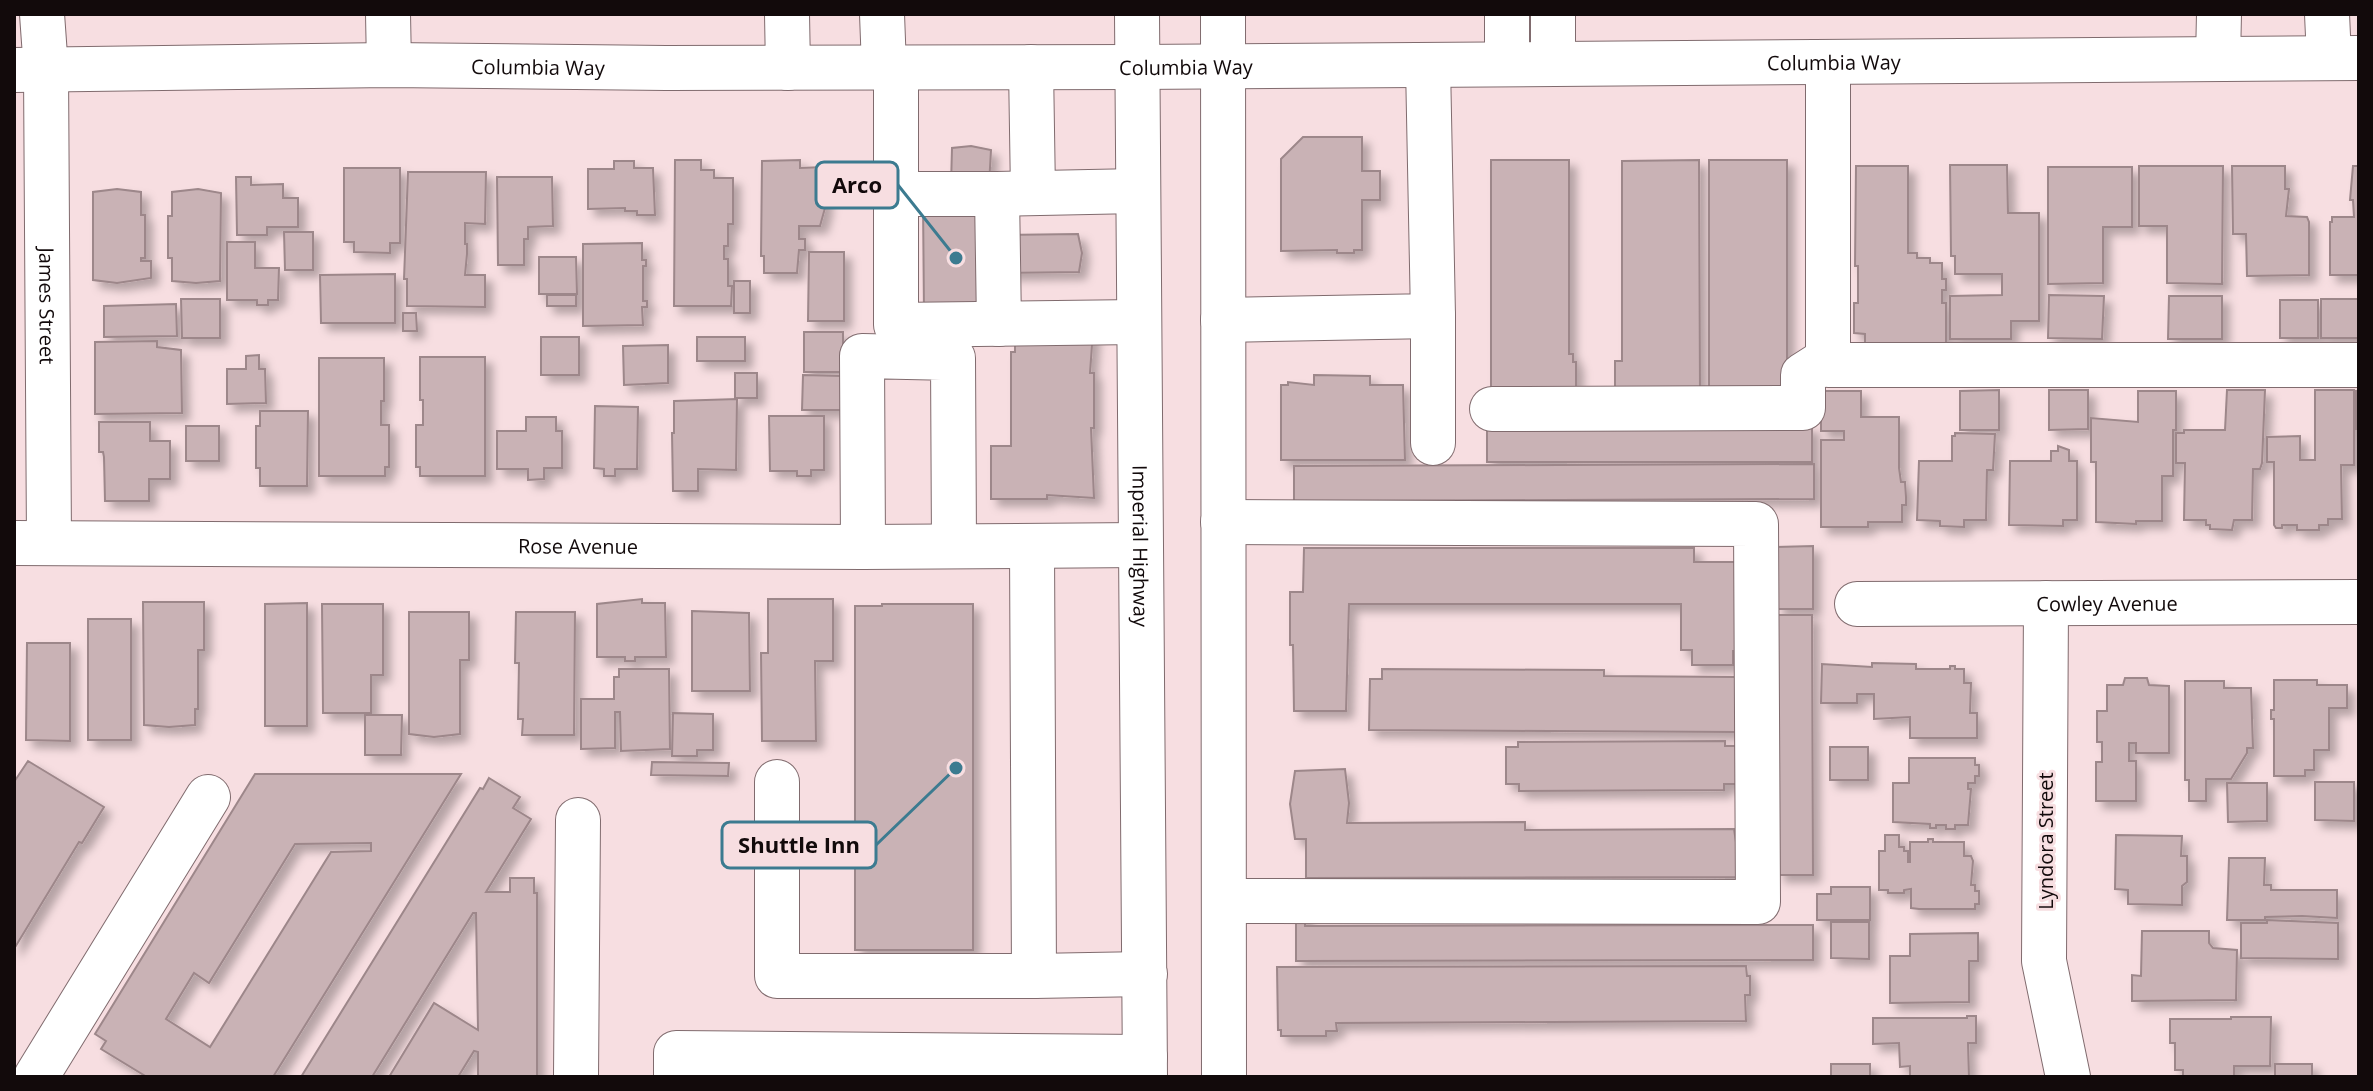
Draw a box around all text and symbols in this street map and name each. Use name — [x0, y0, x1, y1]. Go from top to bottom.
street label: Columbia Way — [1767, 48, 1902, 76]
street label: Columbia Way — [471, 52, 606, 81]
street label: Columbia Way — [1119, 53, 1254, 81]
callout: Arco — [816, 162, 898, 208]
text: Arco — [832, 169, 882, 199]
street label: James Street — [34, 245, 61, 364]
street label: Imperial Highway — [1127, 465, 1155, 628]
street label: Rose Avenue — [518, 532, 638, 559]
street label: Cowley Avenue — [2036, 589, 2178, 617]
street label: Lyndora Street — [2032, 772, 2059, 910]
callout: Shuttle Inn — [722, 822, 876, 868]
text: Shuttle Inn — [738, 829, 860, 859]

